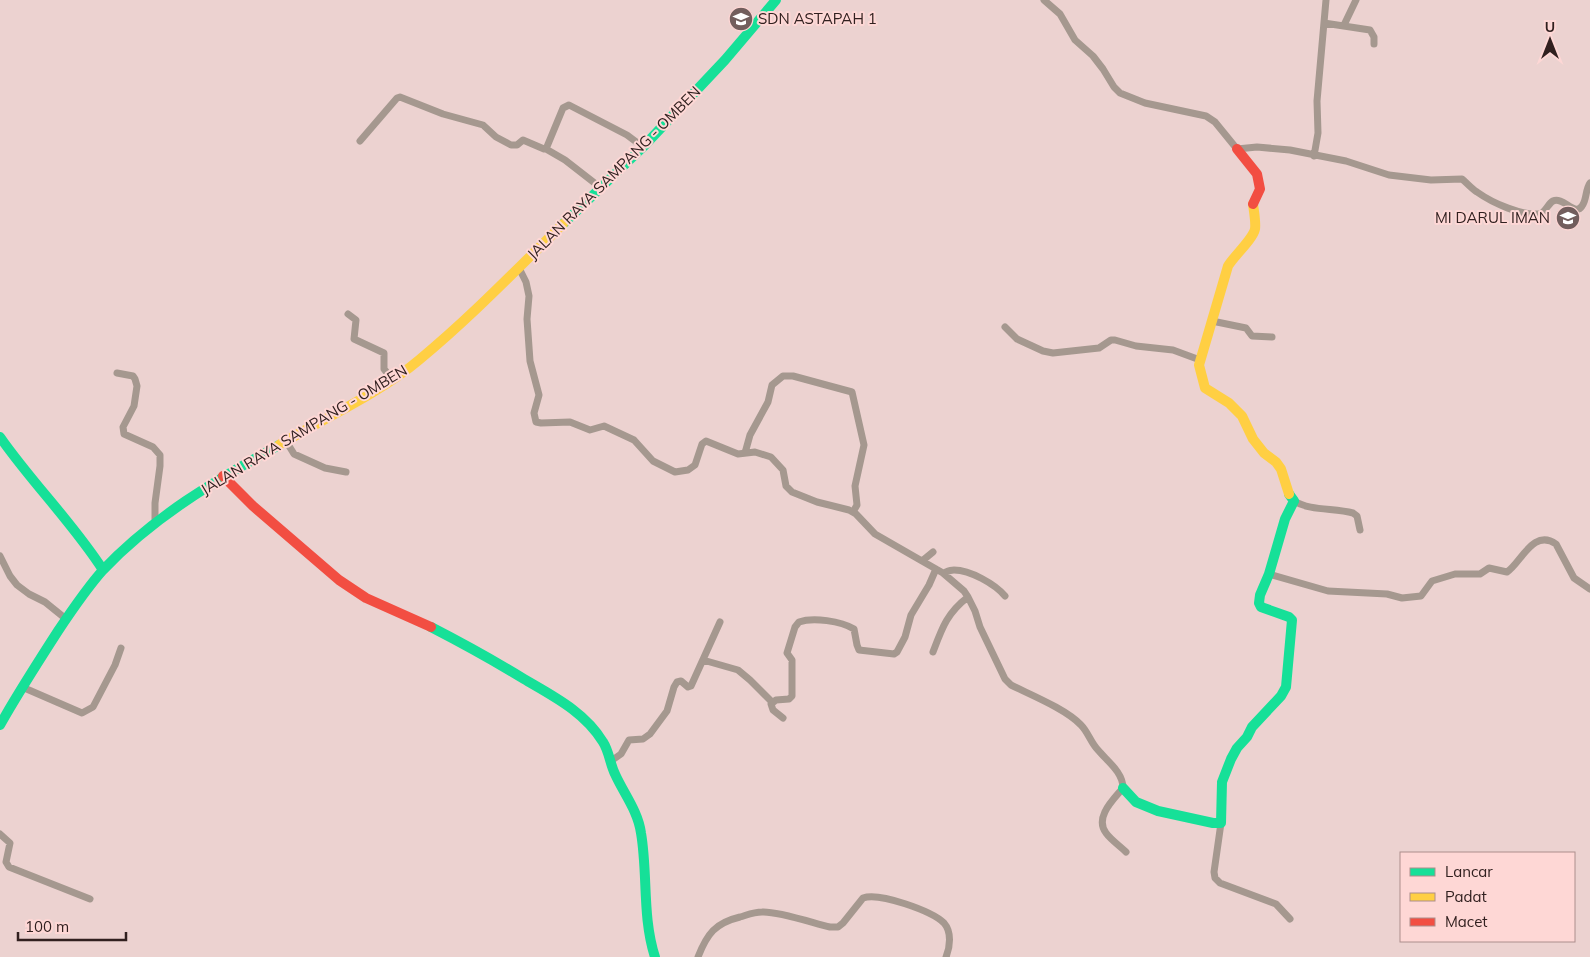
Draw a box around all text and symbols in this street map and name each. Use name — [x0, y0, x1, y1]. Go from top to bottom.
school or university icon: SDN ASTAPAH 1 — [728, 6, 754, 32]
place label: SDN ASTAPAH 1 — [758, 9, 877, 28]
north arrow — [1525, 15, 1575, 65]
text: U — [1545, 18, 1555, 36]
street label: JALAN RAYA SAMPANG - OMBEN — [523, 82, 704, 263]
school or university icon: MI DARUL IMAN — [1555, 205, 1581, 231]
place label: MI DARUL IMAN — [1435, 208, 1550, 227]
street label: JALAN RAYA SAMPANG - OMBEN — [197, 360, 410, 499]
legend — [1400, 852, 1575, 942]
text: Lancar — [1445, 862, 1493, 881]
text: Padat — [1445, 887, 1487, 906]
scale bar — [18, 910, 125, 942]
text: Macet — [1445, 912, 1488, 931]
text: 100 m — [25, 917, 69, 936]

